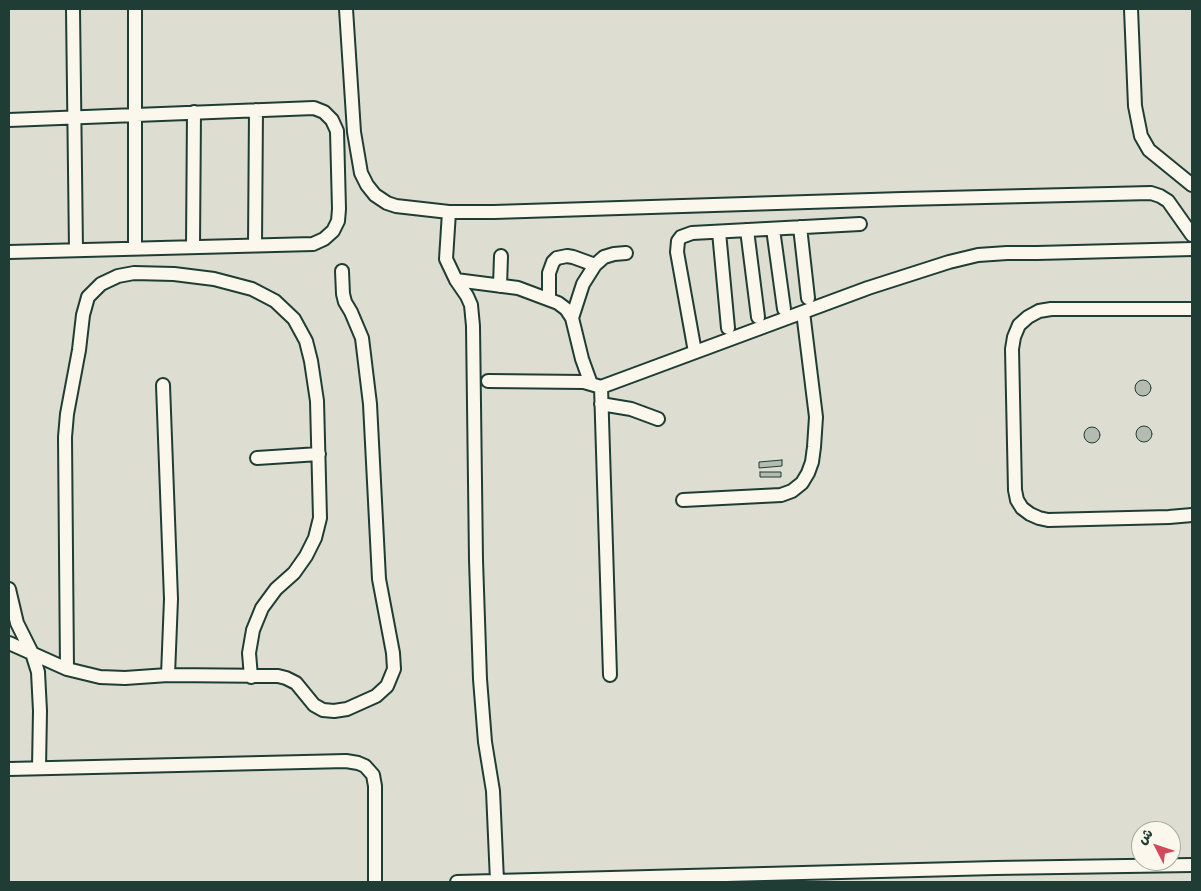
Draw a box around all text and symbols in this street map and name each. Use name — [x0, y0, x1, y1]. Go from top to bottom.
north arrow — [1131, 821, 1181, 871]
text: ش — [1134, 825, 1157, 848]

